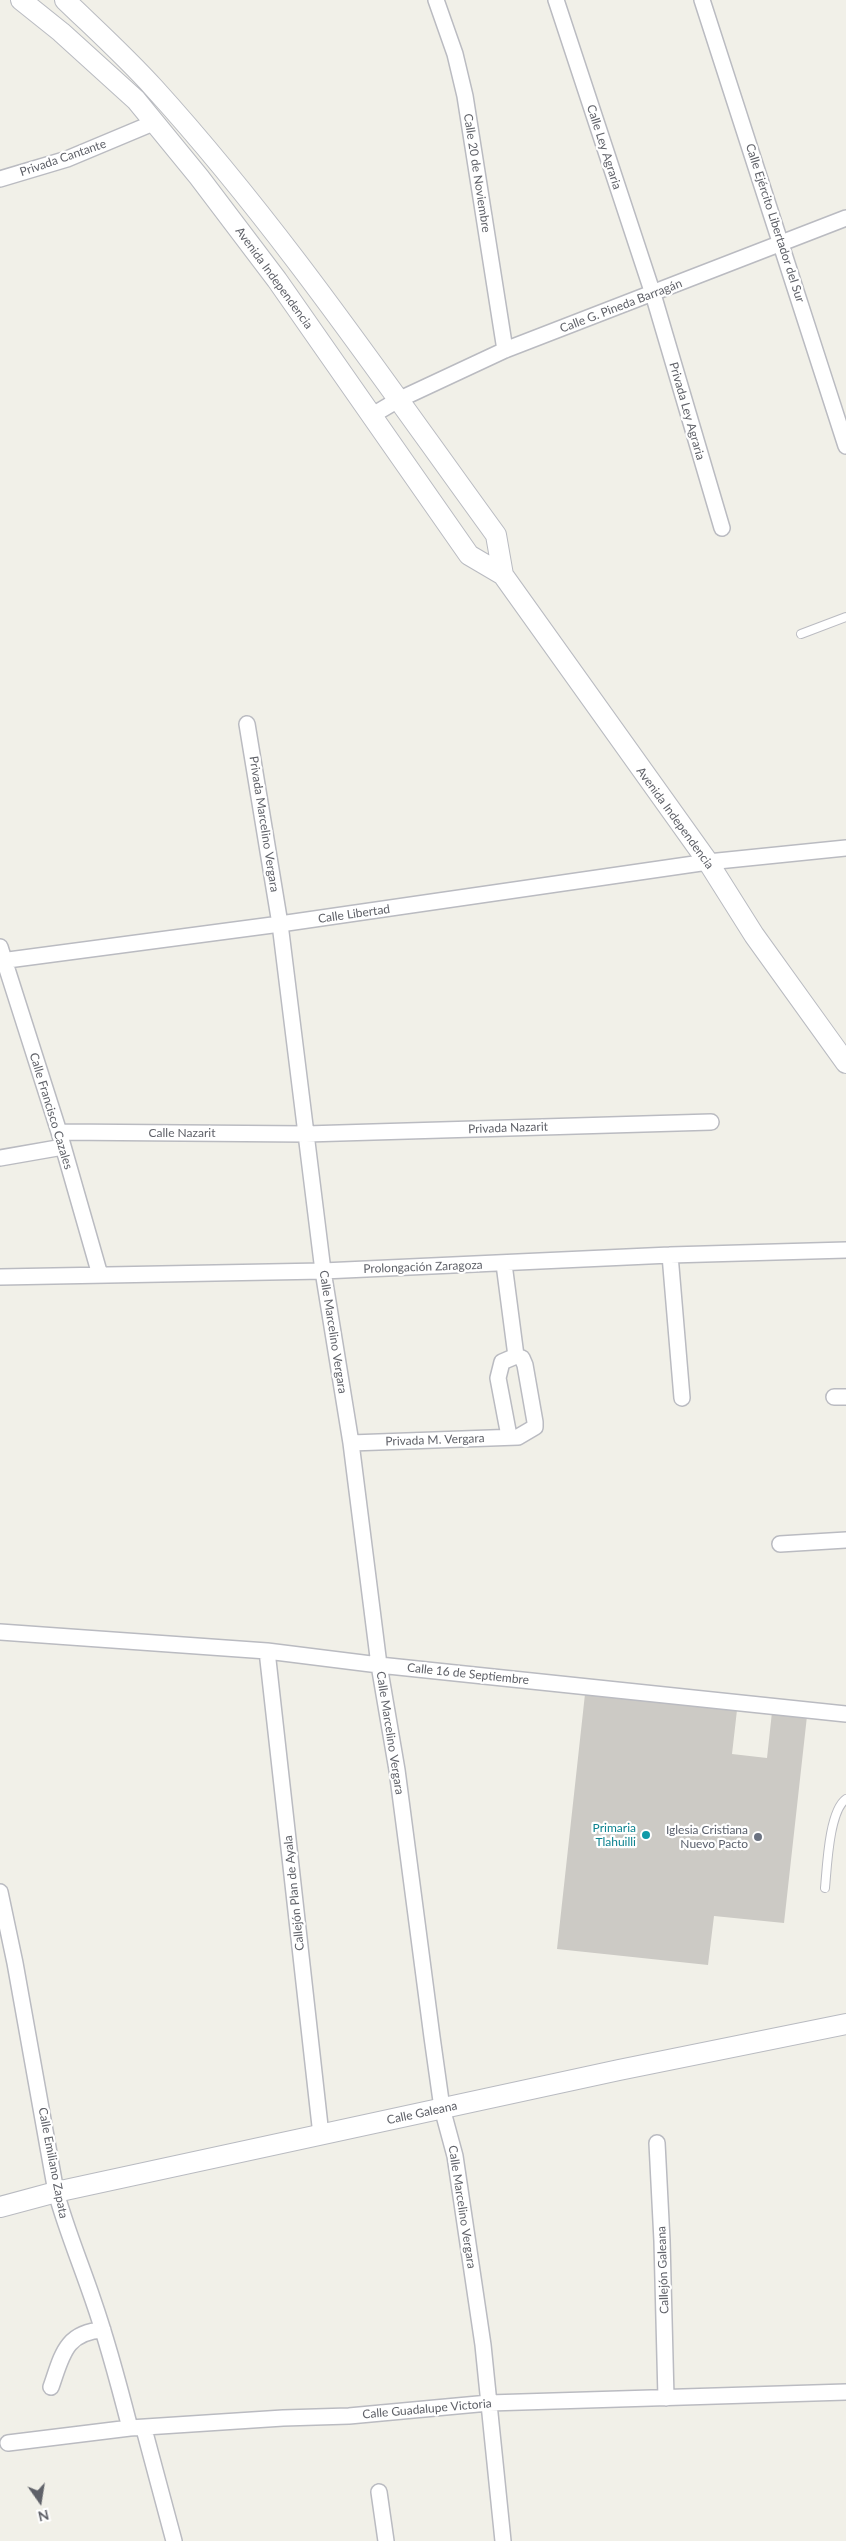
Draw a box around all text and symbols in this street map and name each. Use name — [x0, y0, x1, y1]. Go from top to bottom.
street label: Calle Ley Agraria — [584, 103, 624, 191]
street label: Calle 20 de Noviembre — [460, 112, 494, 234]
street label: Privada Cantante — [18, 137, 108, 179]
street label: Calle Ejército Libertador del Sur — [742, 142, 808, 304]
street label: Avenida Independencia — [232, 224, 316, 332]
street label: Calle G. Pineda Barragán — [558, 276, 684, 336]
street label: Privada Ley Agraria — [666, 360, 708, 462]
street label: Privada Marcelino Vergara — [246, 755, 282, 893]
street label: Avenida Independencia — [633, 764, 717, 872]
street label: Calle Libertad — [317, 902, 391, 926]
street label: Calle Francisco Cazales — [26, 1051, 76, 1171]
street label: Privada Nazarit — [468, 1119, 548, 1137]
street label: Calle Nazarit — [149, 1126, 215, 1140]
street label: Prolongación Zaragoza — [363, 1258, 483, 1276]
street label: Calle Marcelino Vergara — [316, 1269, 350, 1395]
street label: Privada M. Vergara — [385, 1431, 485, 1449]
street label: Calle 16 de Septiembre — [406, 1660, 530, 1688]
street label: Calle Marcelino Vergara — [373, 1670, 407, 1796]
place label: Primaria Tlahuilli — [593, 1821, 636, 1849]
place label: Iglesia Cristiana Nuevo Pacto — [666, 1823, 748, 1851]
marker: Primaria Tlahuilli — [640, 1829, 652, 1841]
marker: Iglesia Cristiana Nuevo Pacto — [752, 1831, 764, 1843]
street label: Callejón Plan de Ayala — [281, 1835, 307, 1951]
street label: Calle Galeana — [386, 2099, 458, 2127]
street label: Calle Emiliano Zapata — [35, 2106, 71, 2220]
street label: Calle Marcelino Vergara — [445, 2144, 479, 2270]
street label: Callejón Galeana — [654, 2226, 672, 2314]
street label: Calle Guadalupe Victoria — [362, 2396, 492, 2422]
north arrow — [15, 2476, 65, 2526]
text: N — [36, 2507, 51, 2526]

